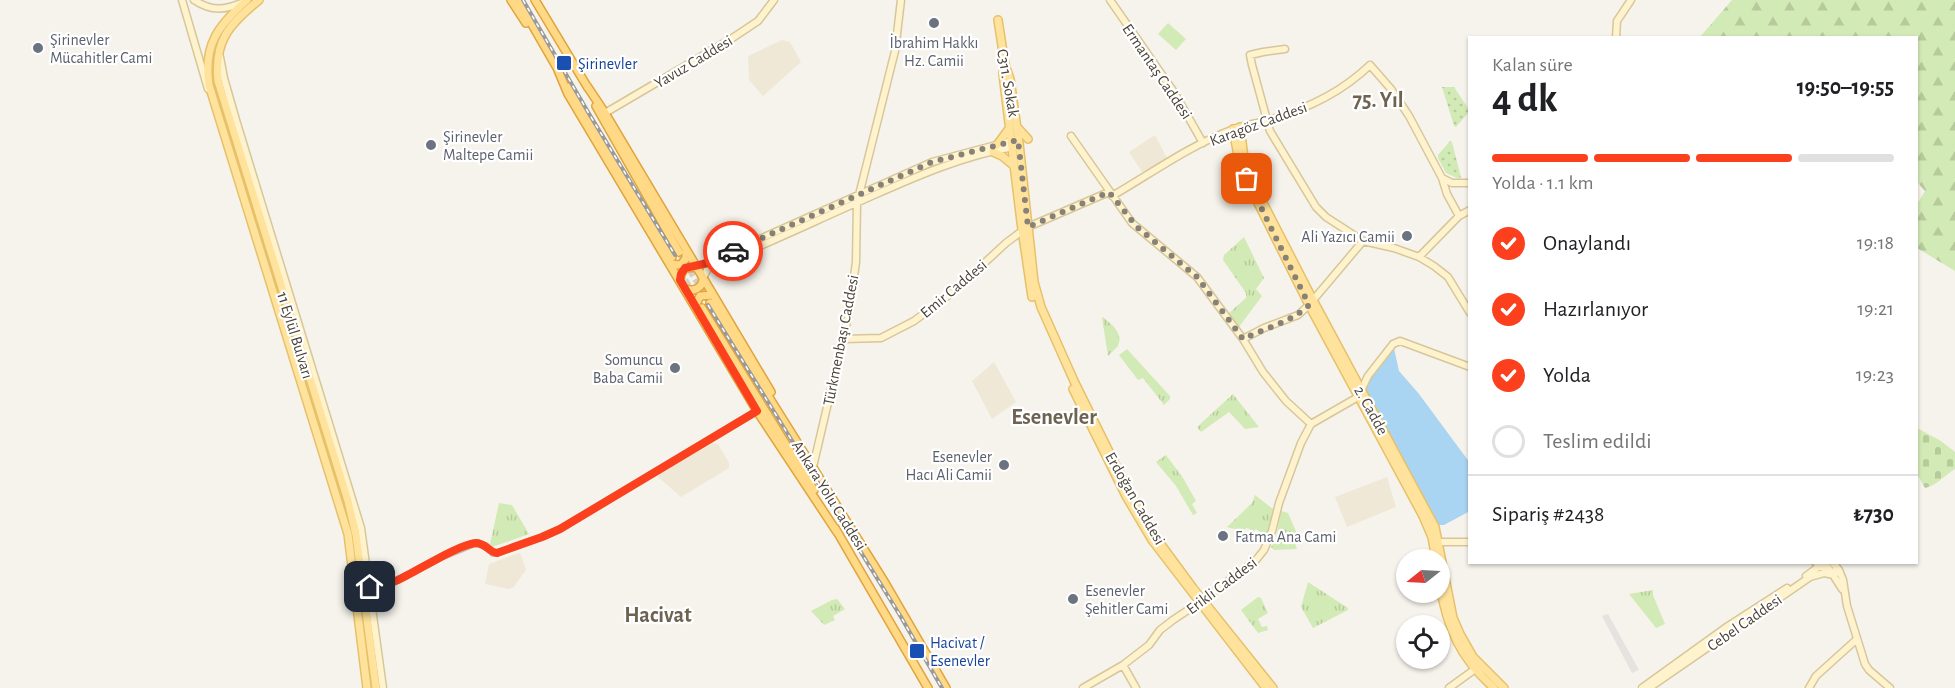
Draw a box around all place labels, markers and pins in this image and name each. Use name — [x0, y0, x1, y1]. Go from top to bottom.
marker: İbrahim Hakkı Hz. Camii — [927, 16, 941, 30]
place label: Şirinevler Mücahitler Cami — [50, 32, 153, 66]
place label: İbrahim Hakkı Hz. Camii — [890, 33, 978, 69]
marker: Şirinevler Mücahitler Cami — [31, 41, 45, 55]
marker: Şirinevler — [555, 54, 573, 72]
place label: Şirinevler — [578, 56, 638, 72]
place label: Şirinevler Maltepe Camii — [443, 129, 533, 163]
marker: Şirinevler Maltepe Camii — [424, 138, 438, 152]
pin — [1221, 153, 1272, 204]
place label: Ali Yazıcı Camii — [1301, 229, 1395, 245]
marker: Ali Yazıcı Camii — [1400, 229, 1414, 243]
place label: Somuncu Baba Camii — [593, 352, 663, 386]
marker: Somuncu Baba Camii — [668, 361, 682, 375]
place label: Esenevler Hacı Ali Camii — [906, 449, 993, 483]
marker: Esenevler Hacı Ali Camii — [997, 458, 1011, 472]
marker: Fatma Ana Cami — [1216, 529, 1230, 543]
place label: Fatma Ana Cami — [1235, 529, 1336, 545]
pin — [344, 561, 395, 612]
place label: Esenevler Şehitler Cami — [1085, 583, 1168, 617]
marker: Esenevler Şehitler Cami — [1066, 592, 1080, 606]
place label: Hacivat / Esenevler — [930, 635, 991, 669]
marker: Hacivat / Esenevler — [908, 642, 926, 660]

